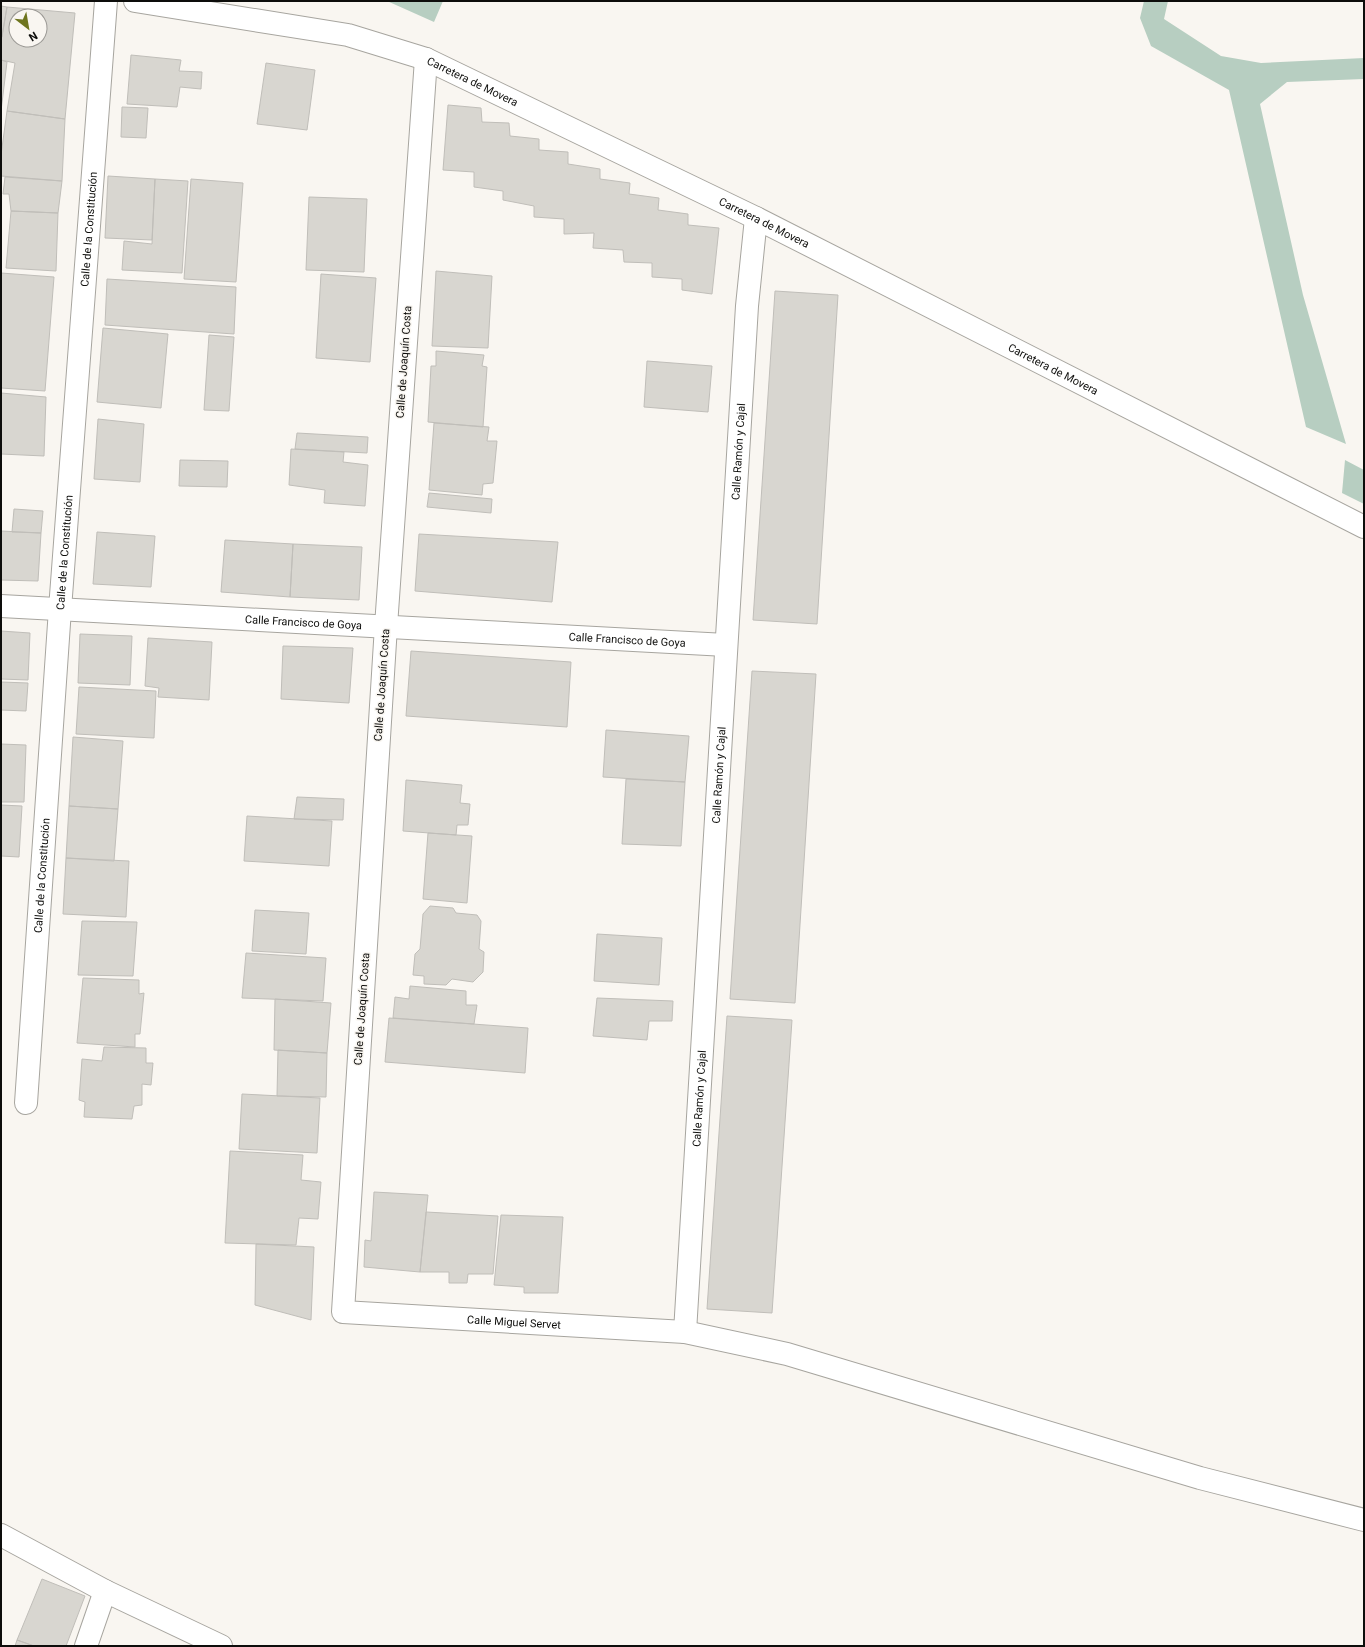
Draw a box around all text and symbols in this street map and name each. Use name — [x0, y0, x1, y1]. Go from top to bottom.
north arrow — [8, 8, 48, 48]
text: N — [26, 29, 40, 44]
street label: Carretera de Movera — [425, 54, 520, 109]
street label: Calle de la Constitución — [78, 171, 100, 287]
street label: Carretera de Movera — [717, 195, 812, 251]
street label: Calle de Joaquín Costa — [394, 305, 414, 419]
street label: Carretera de Movera — [1006, 341, 1100, 397]
street label: Calle Ramón y Cajal — [729, 403, 748, 500]
street label: Calle de la Constitución — [53, 494, 75, 610]
street label: Calle Francisco de Goya — [245, 613, 362, 632]
street label: Calle de Joaquín Costa — [372, 628, 392, 742]
street label: Calle Francisco de Goya — [568, 630, 686, 649]
street label: Calle Ramón y Cajal — [709, 726, 728, 824]
street label: Calle de la Constitución — [31, 818, 52, 934]
street label: Calle de Joaquín Costa — [352, 952, 372, 1066]
street label: Calle Ramón y Cajal — [690, 1050, 709, 1147]
street label: Calle Miguel Servet — [467, 1313, 562, 1331]

